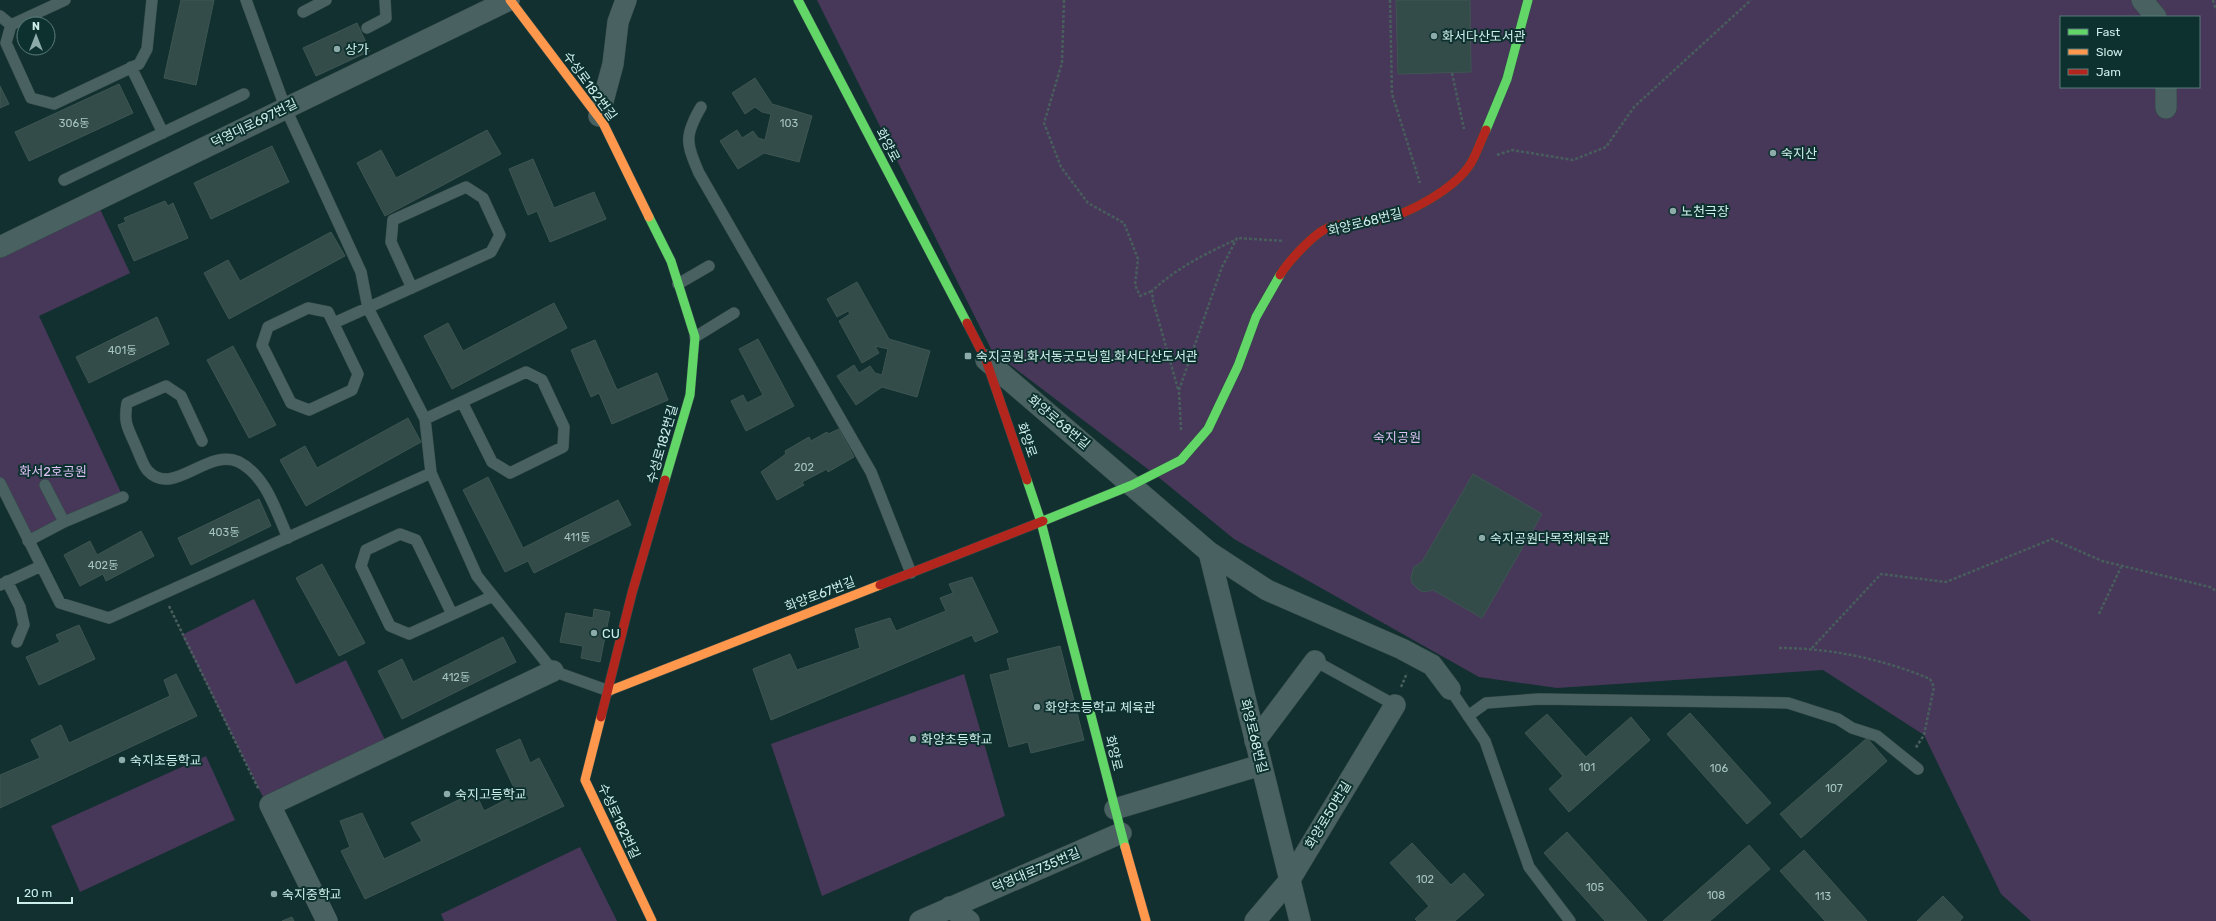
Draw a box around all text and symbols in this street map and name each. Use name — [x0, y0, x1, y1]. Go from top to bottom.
north arrow — [16, 16, 56, 56]
legend — [2060, 16, 2200, 88]
text: N — [32, 20, 40, 33]
text: Fast — [2096, 25, 2120, 39]
place label: 화서다산도서관 — [1442, 29, 1526, 44]
marker: 화서다산도서관 — [1429, 31, 1439, 41]
place label: 상가 — [345, 42, 369, 57]
marker: 상가 — [332, 44, 342, 54]
text: Slow — [2096, 45, 2123, 59]
street label: 수성로182번길 — [560, 49, 620, 123]
text: Jam — [2096, 65, 2121, 79]
street label: 덕영대로697번길 — [208, 96, 300, 150]
house number: 306동 — [59, 117, 89, 130]
house number: 103 — [780, 117, 799, 130]
street label: 화양로 — [873, 126, 903, 164]
place label: 숙지산 — [1781, 146, 1817, 161]
marker: 숙지산 — [1768, 148, 1778, 158]
place label: 노천극장 — [1681, 204, 1729, 219]
street label: 화양로68번길 — [1326, 206, 1404, 238]
marker: 노천극장 — [1668, 206, 1678, 216]
house number: 401동 — [108, 344, 136, 357]
place label: 숙지공원.화서동굿모닝힐.화서다산도서관 — [976, 349, 1198, 364]
marker: 숙지공원.화서동굿모닝힐.화서다산도서관 — [963, 351, 973, 361]
street label: 화양로68번길 — [1025, 392, 1093, 452]
street label: 수성로182번길 — [644, 403, 680, 485]
street label: 화양로 — [1014, 420, 1040, 460]
park label: 숙지공원 — [1373, 430, 1421, 445]
house number: 202 — [794, 461, 814, 474]
park label: 화서2호공원 — [19, 464, 87, 479]
house number: 403동 — [209, 526, 239, 539]
house number: 411동 — [564, 531, 590, 544]
place label: 숙지공원다목적체육관 — [1490, 531, 1610, 546]
marker: 숙지공원다목적체육관 — [1477, 533, 1487, 543]
house number: 402동 — [88, 559, 118, 572]
street label: 화양로67번길 — [783, 574, 857, 614]
place label: CU — [602, 626, 620, 641]
marker: CU — [589, 628, 599, 638]
house number: 412동 — [442, 671, 470, 684]
street label: 화양로68번길 — [1238, 697, 1270, 775]
place label: 화양초등학교 체육관 — [1045, 700, 1156, 715]
marker: 화양초등학교 체육관 — [1032, 702, 1042, 712]
place label: 화양초등학교 — [921, 732, 993, 747]
marker: 화양초등학교 — [908, 734, 918, 744]
street label: 화양로 — [1102, 734, 1126, 772]
place label: 숙지초등학교 — [130, 753, 202, 768]
marker: 숙지초등학교 — [117, 755, 127, 765]
house number: 101 — [1579, 761, 1595, 774]
house number: 106 — [1710, 762, 1729, 775]
street label: 화양로50번길 — [1302, 779, 1354, 851]
street label: 수성로182번길 — [595, 781, 643, 861]
house number: 107 — [1825, 782, 1843, 795]
place label: 숙지고등학교 — [455, 787, 527, 802]
marker: 숙지고등학교 — [442, 789, 452, 799]
street label: 덕영대로735번길 — [990, 845, 1082, 895]
house number: 102 — [1416, 873, 1434, 886]
scale bar — [18, 879, 72, 905]
house number: 105 — [1586, 881, 1605, 894]
text: 20 m — [24, 886, 52, 900]
place label: 숙지중학교 — [282, 887, 342, 902]
marker: 숙지중학교 — [269, 889, 279, 899]
house number: 108 — [1707, 889, 1725, 902]
house number: 113 — [1815, 890, 1831, 903]

